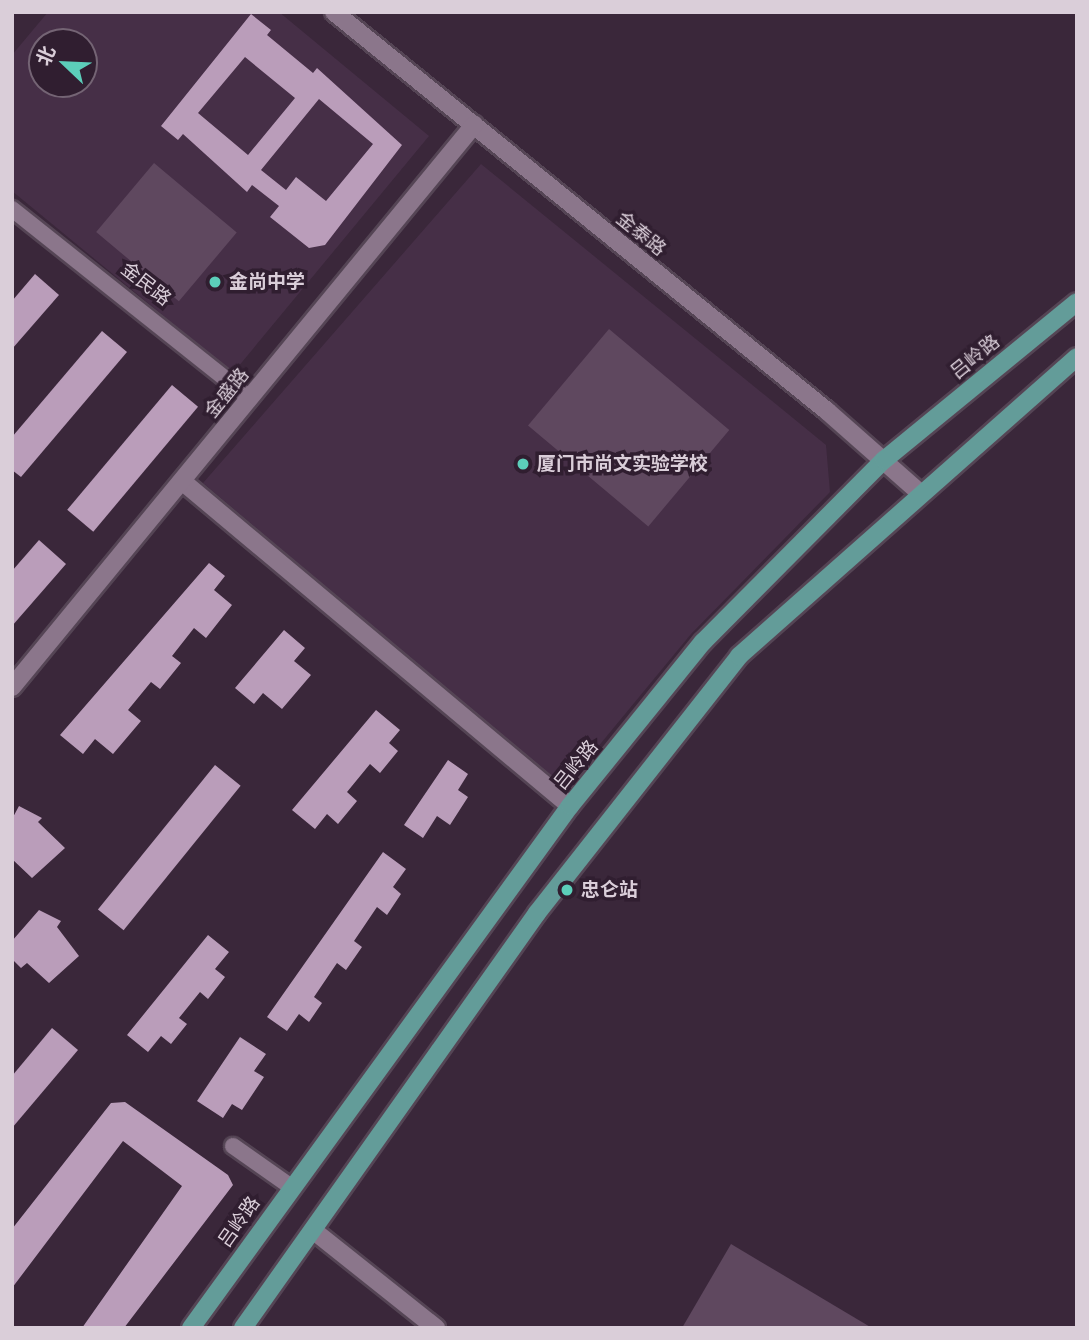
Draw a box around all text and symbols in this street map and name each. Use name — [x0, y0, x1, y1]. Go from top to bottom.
north arrow — [28, 28, 98, 98]
text: 北 — [31, 42, 60, 69]
street label: 金泰路 — [612, 207, 670, 261]
street label: 金民路 — [117, 257, 175, 311]
place label: 金尚中学 — [229, 271, 305, 293]
marker: 金尚中学 — [207, 274, 223, 290]
street label: 吕岭路 — [946, 330, 1004, 384]
street label: 金盛路 — [200, 364, 254, 422]
place label: 厦门市尚文实验学校 — [537, 453, 708, 475]
marker: 厦门市尚文实验学校 — [515, 456, 531, 472]
street label: 吕岭路 — [549, 736, 603, 794]
place label: 忠仑站 — [581, 879, 638, 901]
marker: 忠仑站 — [559, 882, 575, 898]
street label: 吕岭路 — [213, 1192, 265, 1252]

